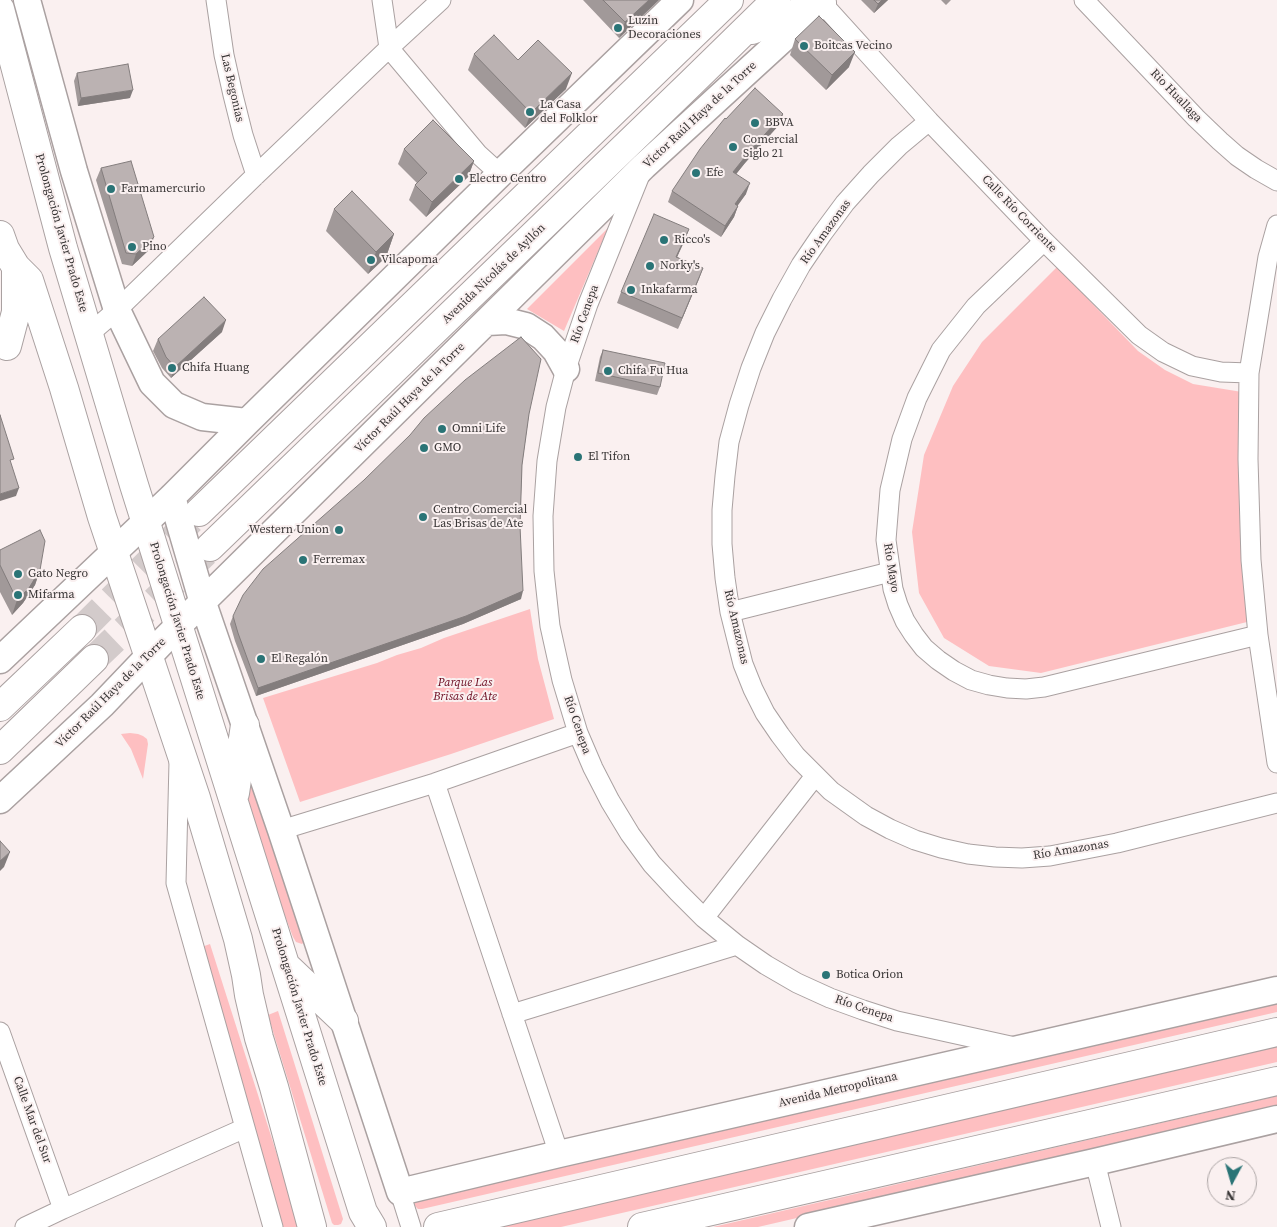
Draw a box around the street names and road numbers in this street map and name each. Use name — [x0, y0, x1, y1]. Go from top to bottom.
street label: Las Begonias — [217, 52, 247, 124]
street label: Víctor Raúl Haya de la Torre — [640, 59, 760, 171]
street label: Rio Huallaga — [1147, 66, 1205, 126]
street label: Prolongación Javier Prado Este — [31, 152, 91, 314]
street label: Calle Río Corriente — [978, 172, 1060, 256]
street label: Río Amazonas — [798, 197, 854, 267]
street label: Avenida Nicolás de Ayllón — [439, 221, 549, 327]
street label: Río Cenepa — [568, 283, 602, 345]
street label: Víctor Raúl Haya de la Torre — [352, 340, 468, 456]
street label: Prolongación Javier Prado Este — [146, 540, 208, 702]
street label: Río Mayo — [880, 542, 902, 594]
street label: Río Amazonas — [720, 588, 752, 666]
street label: Víctor Raúl Haya de la Torre — [53, 635, 169, 751]
street label: Río Cenepa — [560, 694, 594, 756]
street label: Río Amazonas — [1032, 837, 1110, 863]
street label: Prolongación Javier Prado Este — [268, 926, 330, 1088]
street label: Río Cenepa — [833, 992, 895, 1026]
street label: Avenida Metropolitana — [777, 1069, 899, 1111]
street label: Calle Mar del Sur — [10, 1075, 54, 1165]

